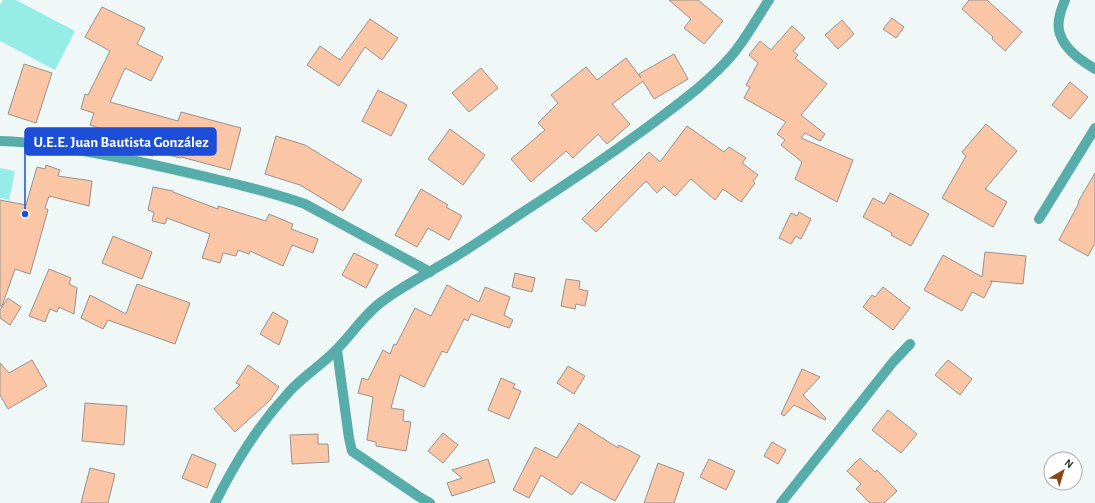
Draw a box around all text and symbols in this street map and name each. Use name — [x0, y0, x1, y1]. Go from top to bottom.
callout: U.E.E. Juan Bautista González — [25, 128, 216, 155]
text: U.E.E. Juan Bautista González — [33, 135, 209, 150]
north arrow — [1043, 451, 1083, 491]
text: N — [1062, 457, 1075, 470]

